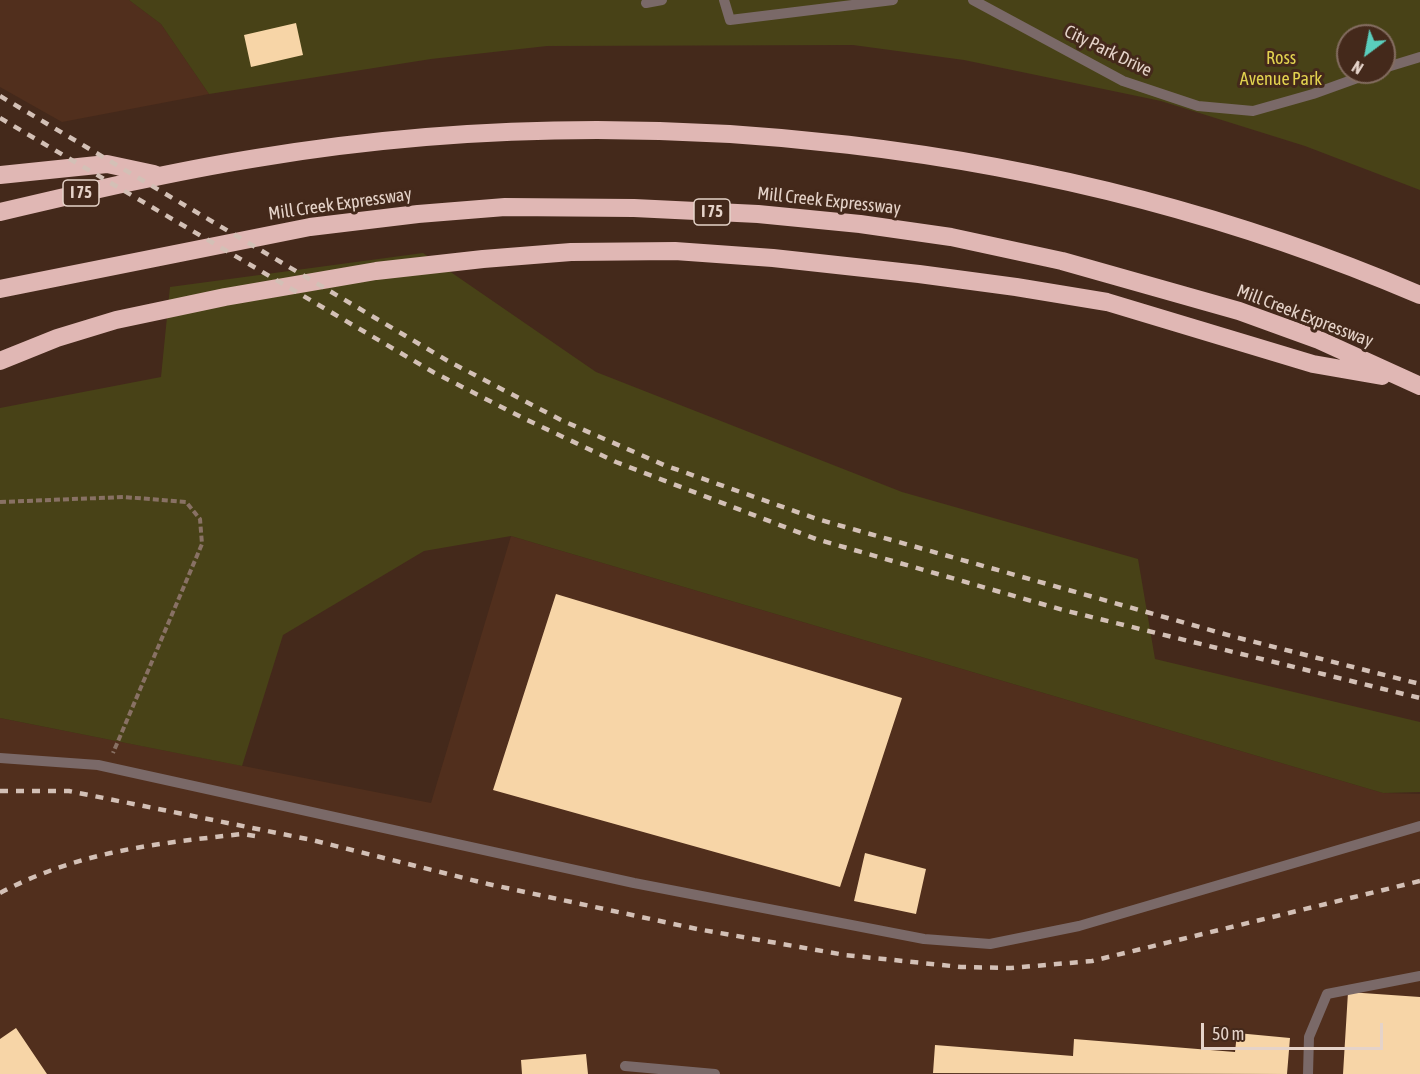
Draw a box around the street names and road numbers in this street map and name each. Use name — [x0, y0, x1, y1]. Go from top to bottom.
street label: City Park Drive — [1061, 21, 1155, 81]
road number: I 75 — [63, 180, 99, 206]
street label: Mill Creek Expressway — [267, 183, 413, 225]
street label: Mill Creek Expressway — [756, 183, 902, 219]
road number: I 75 — [694, 199, 730, 225]
street label: Mill Creek Expressway — [1234, 280, 1376, 352]

